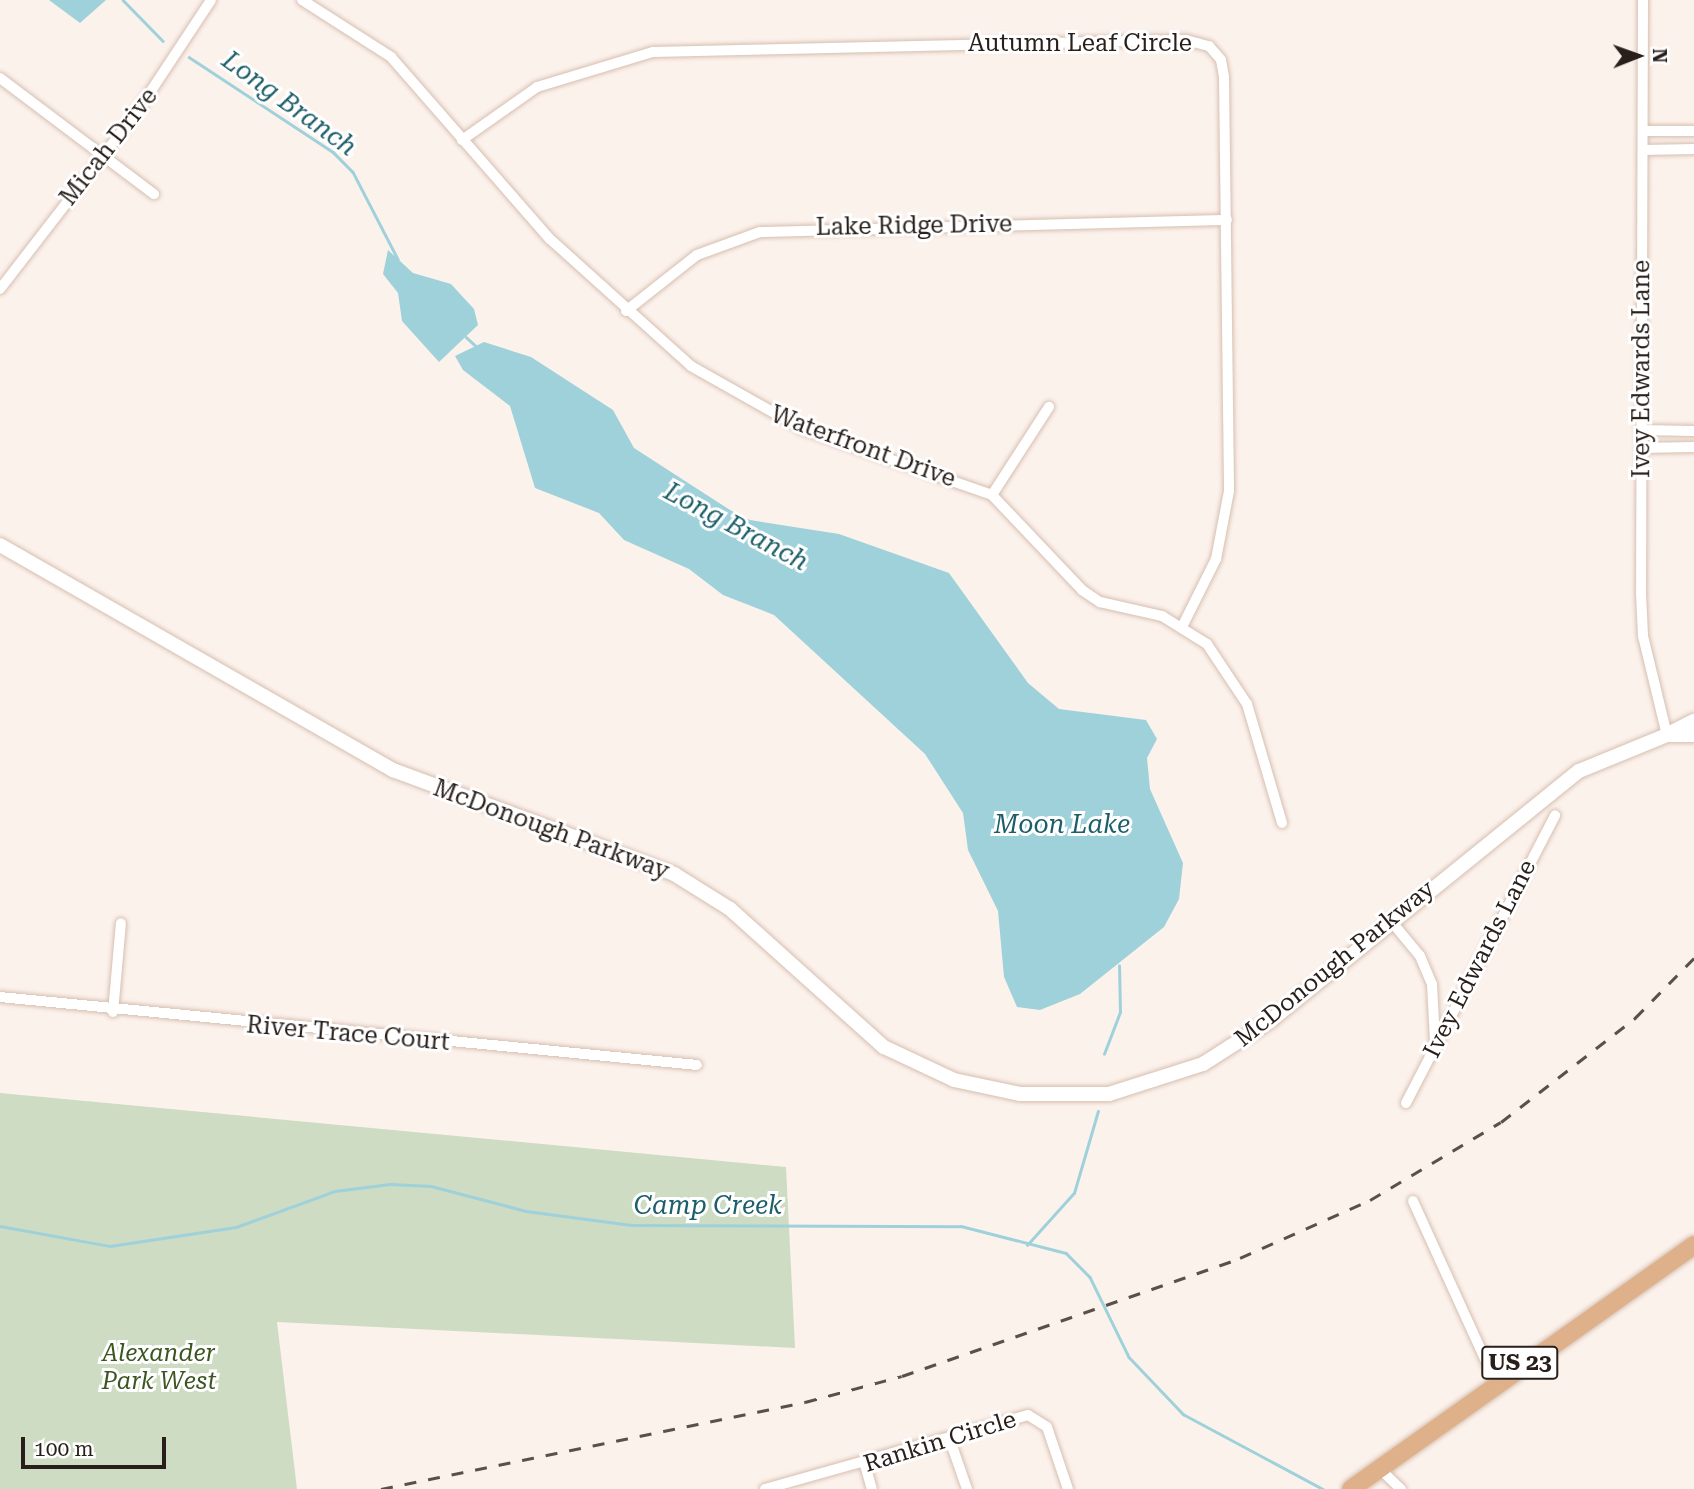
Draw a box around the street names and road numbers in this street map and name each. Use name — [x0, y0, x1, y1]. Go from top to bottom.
street label: Autumn Leaf Circle — [968, 30, 1192, 58]
street label: Micah Drive — [54, 83, 164, 211]
street label: Lake Ridge Drive — [816, 210, 1012, 242]
street label: Ivey Edwards Lane — [1628, 260, 1656, 478]
street label: Waterfront Drive — [767, 400, 959, 494]
street label: McDonough Parkway — [429, 774, 673, 886]
street label: Ivey Edwards Lane — [1418, 855, 1542, 1063]
street label: McDonough Parkway — [1229, 875, 1441, 1053]
street label: River Trace Court — [245, 1011, 451, 1057]
road number: US 23 — [1480, 1344, 1560, 1382]
street label: Rankin Circle — [860, 1405, 1020, 1479]

